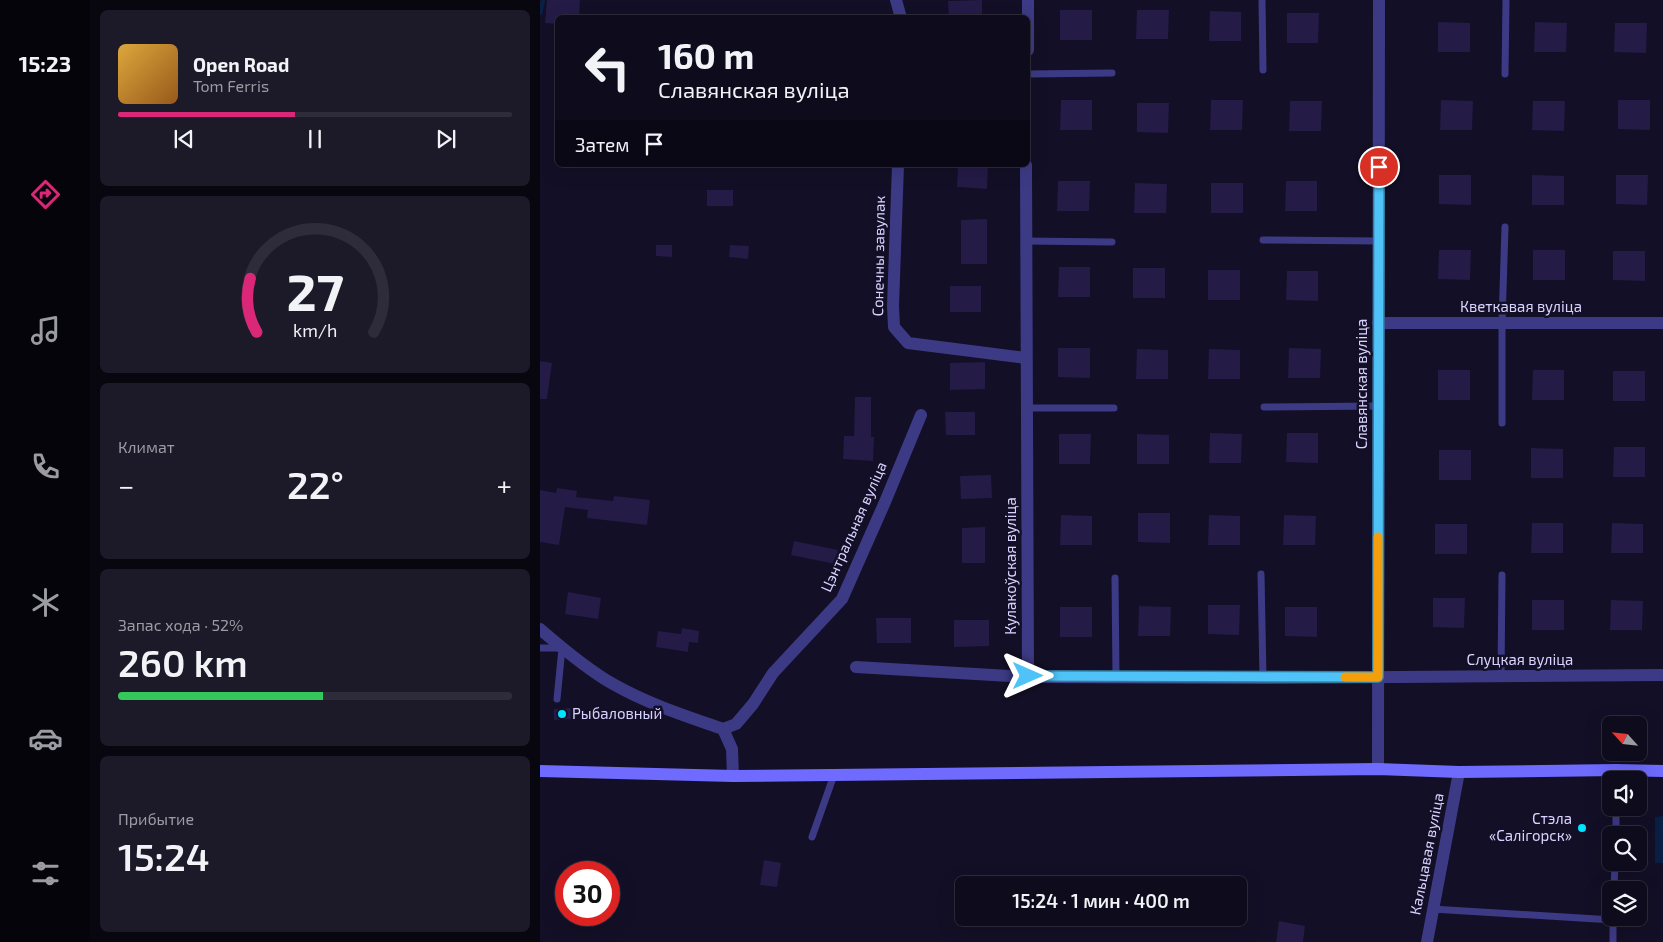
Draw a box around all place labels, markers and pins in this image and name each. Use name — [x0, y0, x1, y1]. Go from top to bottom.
pin — [1358, 146, 1400, 188]
place label: Рыбаловный — [572, 704, 662, 722]
marker: Рыбаловный — [556, 708, 568, 720]
place label: Стэла «Салігорск» — [1489, 809, 1572, 844]
marker: Стэла «Салігорск» — [1576, 822, 1588, 834]

